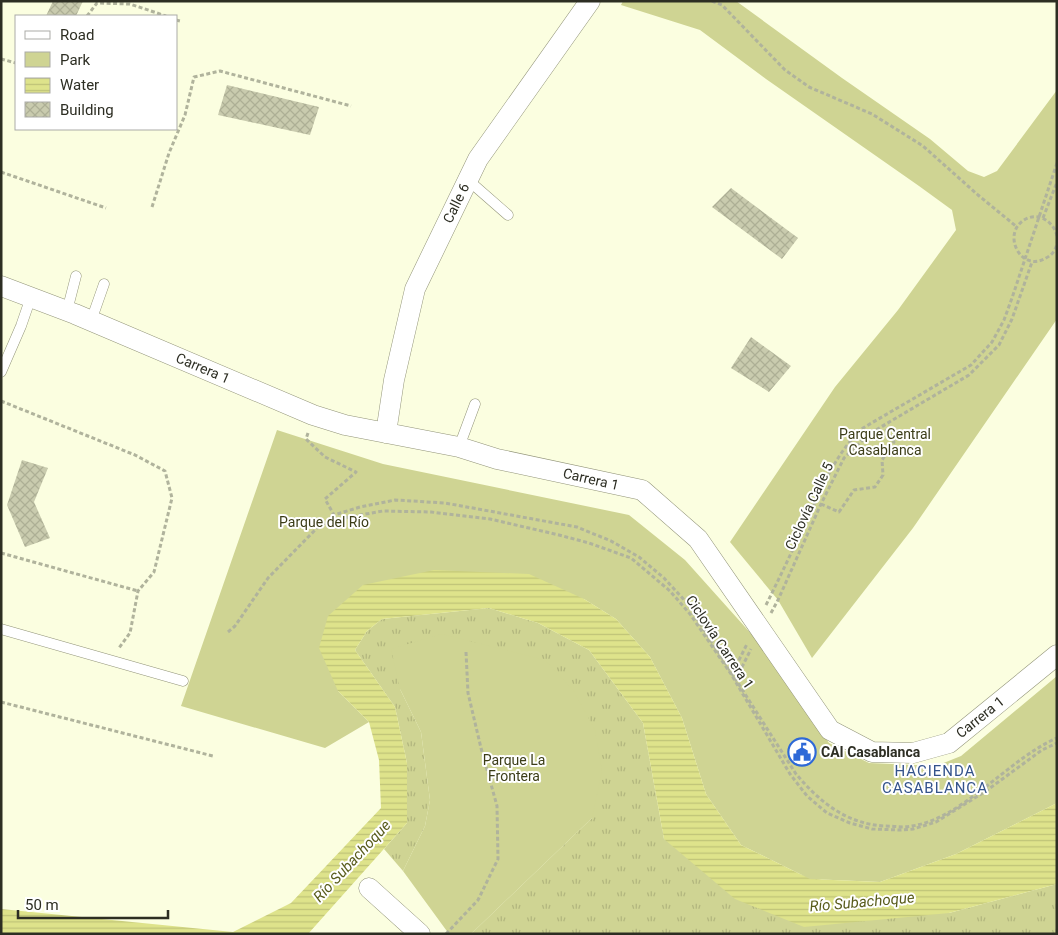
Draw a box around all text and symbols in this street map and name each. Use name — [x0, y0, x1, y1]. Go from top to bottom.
legend — [15, 15, 178, 130]
text: Road — [60, 26, 94, 44]
text: Park — [60, 51, 91, 69]
text: Water — [60, 76, 99, 94]
text: Building — [60, 101, 114, 119]
street label: Calle 6 — [440, 180, 473, 226]
street label: Carrera 1 — [174, 350, 232, 386]
park label: Parque Central Casablanca — [839, 426, 931, 458]
street label: Ciclovía Calle 5 — [782, 460, 836, 552]
street label: Carrera 1 — [561, 465, 621, 493]
park label: Parque del Río — [279, 514, 369, 530]
street label: Ciclovía Carrera 1 — [683, 592, 757, 692]
street label: Carrera 1 — [953, 693, 1007, 741]
public building icon: CAI Casablanca — [787, 737, 817, 767]
place label: CAI Casablanca — [821, 744, 921, 760]
park label: Parque La Frontera — [483, 752, 545, 784]
district label: HACIENDA CASABLANCA — [882, 762, 988, 797]
water label: Río Subachoque — [310, 816, 395, 906]
scale bar — [18, 888, 168, 920]
water label: Río Subachoque — [809, 888, 915, 916]
text: 50 m — [25, 896, 59, 914]

